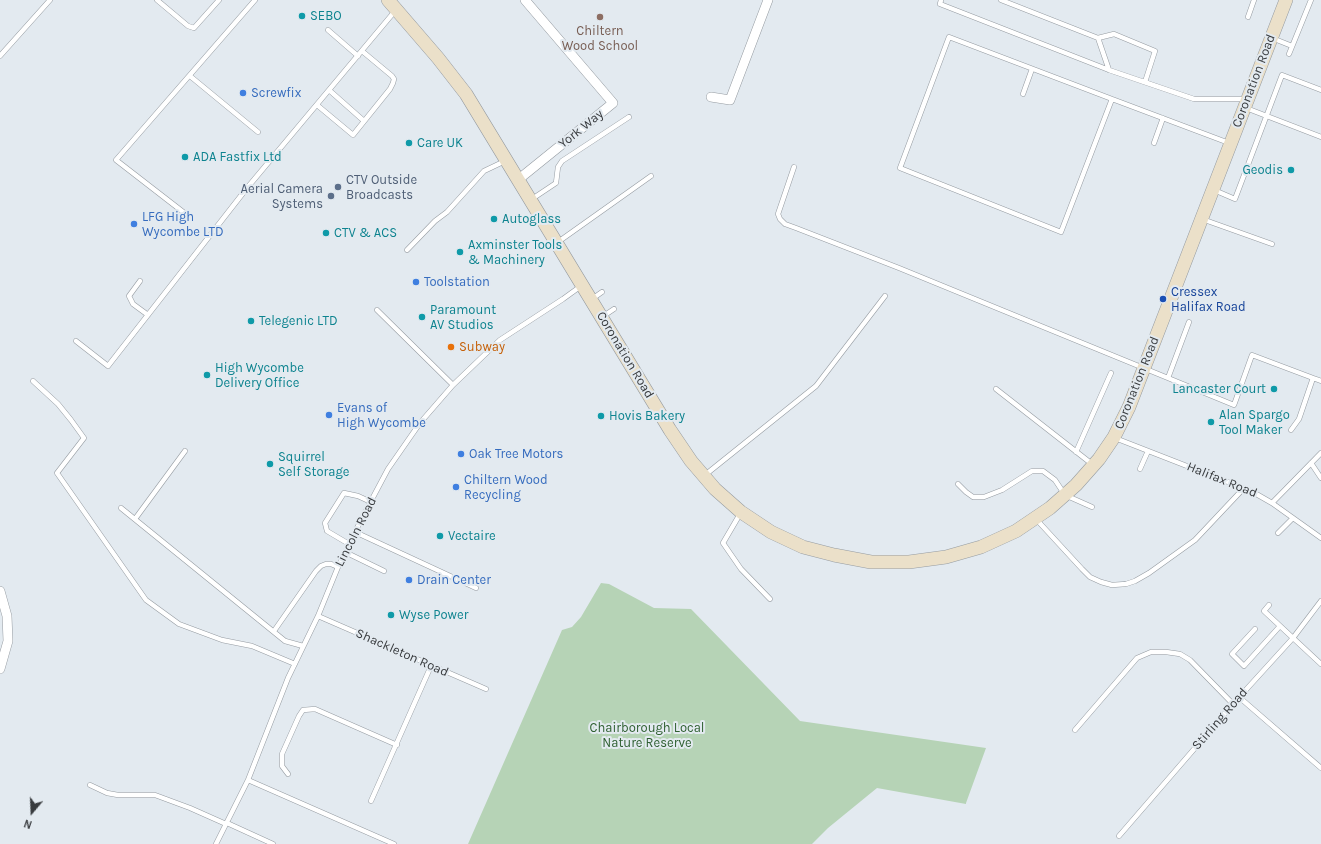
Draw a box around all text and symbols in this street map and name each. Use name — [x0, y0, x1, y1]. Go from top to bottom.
place label: SEBO — [310, 8, 342, 24]
marker: SEBO — [297, 11, 307, 21]
marker: Chiltern Wood School — [595, 12, 605, 22]
place label: Chiltern Wood School — [562, 23, 638, 54]
street label: Coronation Road — [1229, 32, 1279, 130]
place label: Screwfix — [251, 85, 301, 101]
marker: Screwfix — [238, 88, 248, 98]
street label: York Way — [556, 106, 606, 152]
place label: Care UK — [417, 135, 463, 151]
marker: Care UK — [404, 138, 414, 148]
place label: ADA Fastfix Ltd — [193, 149, 282, 165]
marker: ADA Fastfix Ltd — [180, 152, 190, 162]
place label: Geodis — [1242, 162, 1283, 178]
marker: Geodis — [1286, 165, 1296, 175]
place label: CTV Outside Broadcasts — [346, 172, 417, 203]
place label: Aerial Camera Systems — [241, 181, 323, 212]
marker: CTV Outside Broadcasts — [333, 182, 343, 192]
marker: Aerial Camera Systems — [326, 191, 336, 201]
place label: LFG High Wycombe LTD — [142, 209, 224, 240]
place label: Autoglass — [502, 211, 561, 227]
marker: Autoglass — [489, 214, 499, 224]
marker: LFG High Wycombe LTD — [129, 219, 139, 229]
place label: CTV & ACS — [334, 225, 397, 241]
marker: CTV & ACS — [321, 228, 331, 238]
place label: Axminster Tools & Machinery — [468, 237, 562, 268]
marker: Axminster Tools & Machinery — [455, 247, 465, 257]
place label: Toolstation — [424, 274, 490, 290]
marker: Toolstation — [411, 277, 421, 287]
place label: Cressex Halifax Road — [1171, 284, 1246, 315]
marker: Cressex Halifax Road — [1158, 294, 1168, 304]
place label: Paramount AV Studios — [430, 302, 496, 333]
street label: Coronation Road — [593, 309, 657, 401]
marker: Paramount AV Studios — [417, 312, 427, 322]
place label: Telegenic LTD — [259, 313, 338, 329]
marker: Telegenic LTD — [246, 316, 256, 326]
street label: Coronation Road — [1111, 334, 1163, 432]
place label: Subway — [459, 339, 505, 355]
marker: Subway — [446, 342, 456, 352]
place label: High Wycombe Delivery Office — [215, 360, 304, 391]
marker: High Wycombe Delivery Office — [202, 370, 212, 380]
place label: Lancaster Court — [1172, 381, 1266, 397]
marker: Lancaster Court — [1269, 384, 1279, 394]
place label: Evans of High Wycombe — [337, 400, 426, 431]
place label: Alan Spargo Tool Maker — [1219, 407, 1290, 438]
place label: Hovis Bakery — [609, 408, 685, 424]
marker: Evans of High Wycombe — [324, 410, 334, 420]
marker: Hovis Bakery — [596, 411, 606, 421]
marker: Alan Spargo Tool Maker — [1206, 417, 1216, 427]
place label: Oak Tree Motors — [469, 446, 563, 462]
place label: Squirrel Self Storage — [278, 449, 349, 480]
marker: Oak Tree Motors — [456, 449, 466, 459]
marker: Squirrel Self Storage — [265, 459, 275, 469]
street label: Halifax Road — [1184, 459, 1260, 501]
place label: Chiltern Wood Recycling — [464, 472, 548, 503]
marker: Chiltern Wood Recycling — [451, 482, 461, 492]
street label: Lincoln Road — [332, 495, 380, 569]
place label: Vectaire — [448, 528, 496, 544]
marker: Vectaire — [435, 531, 445, 541]
place label: Drain Center — [417, 572, 491, 588]
marker: Drain Center — [404, 575, 414, 585]
place label: Wyse Power — [399, 607, 468, 623]
marker: Wyse Power — [386, 610, 396, 620]
street label: Shackleton Road — [353, 626, 451, 680]
street label: Stirling Road — [1189, 685, 1251, 753]
park label: Chairborough Local Nature Reserve — [590, 720, 704, 751]
north arrow — [12, 792, 52, 832]
text: N — [22, 816, 34, 831]

